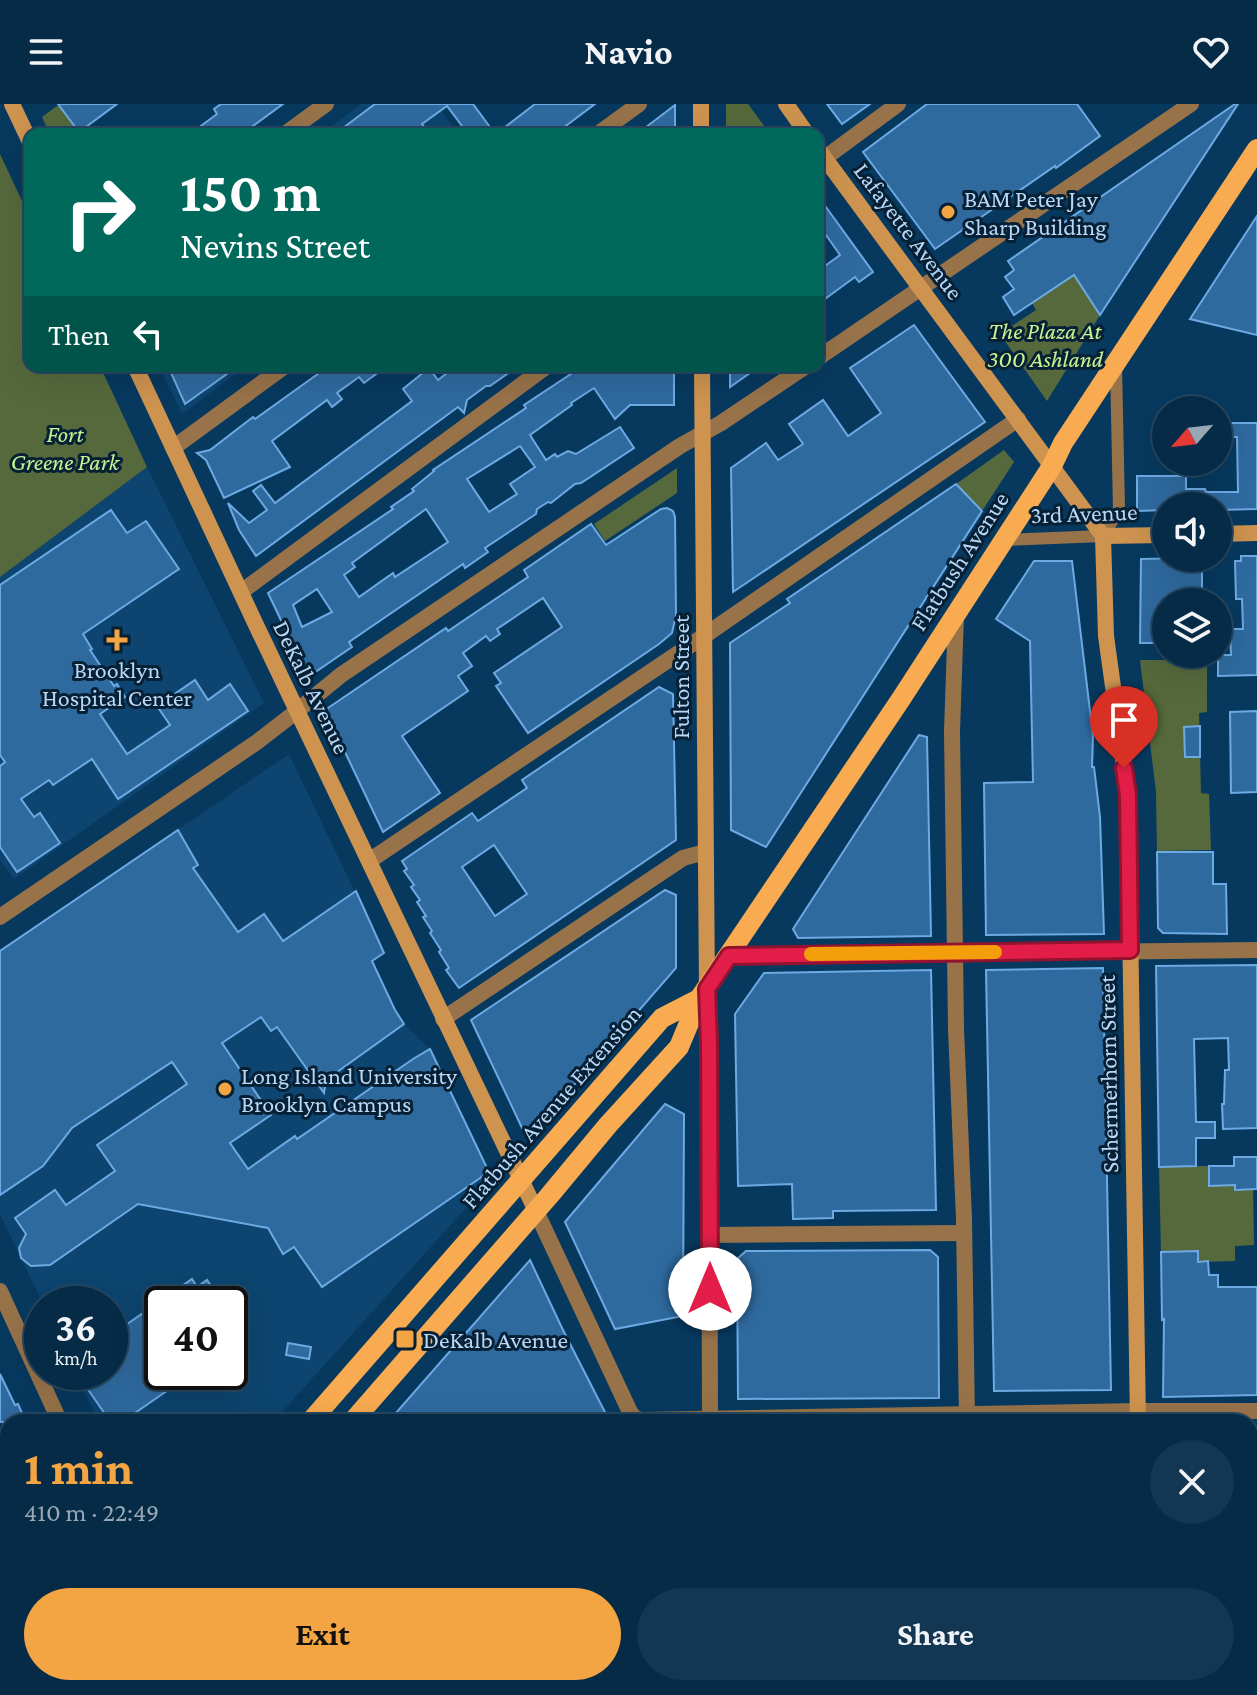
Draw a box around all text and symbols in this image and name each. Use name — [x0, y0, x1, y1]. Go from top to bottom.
icon: menu — [24, 30, 68, 74]
icon: heart — [1189, 30, 1233, 74]
text: Navio — [584, 32, 673, 72]
street label: Lafayette Avenue — [849, 157, 969, 305]
icon: right — [48, 160, 152, 264]
text: 150 m — [180, 161, 321, 223]
place label: BAM Peter Jay Sharp Building — [964, 185, 1107, 240]
marker: BAM Peter Jay Sharp Building — [939, 203, 957, 221]
text: Nevins Street — [180, 226, 370, 266]
icon: left — [126, 312, 170, 356]
park label: The Plaza At 300 Ashland — [987, 317, 1104, 372]
text: Then — [48, 318, 110, 351]
north arrow — [1152, 396, 1232, 476]
map controls — [1152, 396, 1232, 668]
park label: Fort Greene Park — [11, 420, 121, 475]
street label: Flatbush Avenue — [904, 487, 1014, 635]
button: sound — [1152, 492, 1232, 572]
street label: 3rd Avenue — [1030, 498, 1138, 528]
button: layers — [1152, 588, 1232, 668]
street label: Fulton Street — [667, 614, 694, 739]
street label: DeKalb Avenue — [268, 616, 356, 758]
marker: Brooklyn Hospital Center — [106, 629, 128, 651]
place label: Brooklyn Hospital Center — [42, 656, 192, 711]
pin — [1090, 686, 1158, 768]
icon: arrive — [1102, 698, 1146, 742]
street label: Schermerhorn Street — [1093, 974, 1123, 1173]
street label: Flatbush Avenue Extension — [456, 1000, 646, 1214]
place label: Long Island University Brooklyn Campus — [241, 1062, 458, 1117]
marker: Long Island University Brooklyn Campus — [216, 1080, 234, 1098]
position arrow — [668, 1247, 752, 1331]
speed limit sign: 40 — [144, 1286, 248, 1390]
text: 36 — [55, 1305, 97, 1350]
place label: DeKalb Avenue — [423, 1326, 568, 1353]
marker: DeKalb Avenue — [394, 1328, 416, 1350]
text: km/h — [54, 1347, 98, 1369]
button: close — [1150, 1440, 1234, 1524]
text: 1 min — [24, 1441, 133, 1494]
text: 410 m · 22:49 — [24, 1498, 159, 1527]
button: Exit — [24, 1588, 621, 1680]
button: Share — [637, 1588, 1234, 1680]

